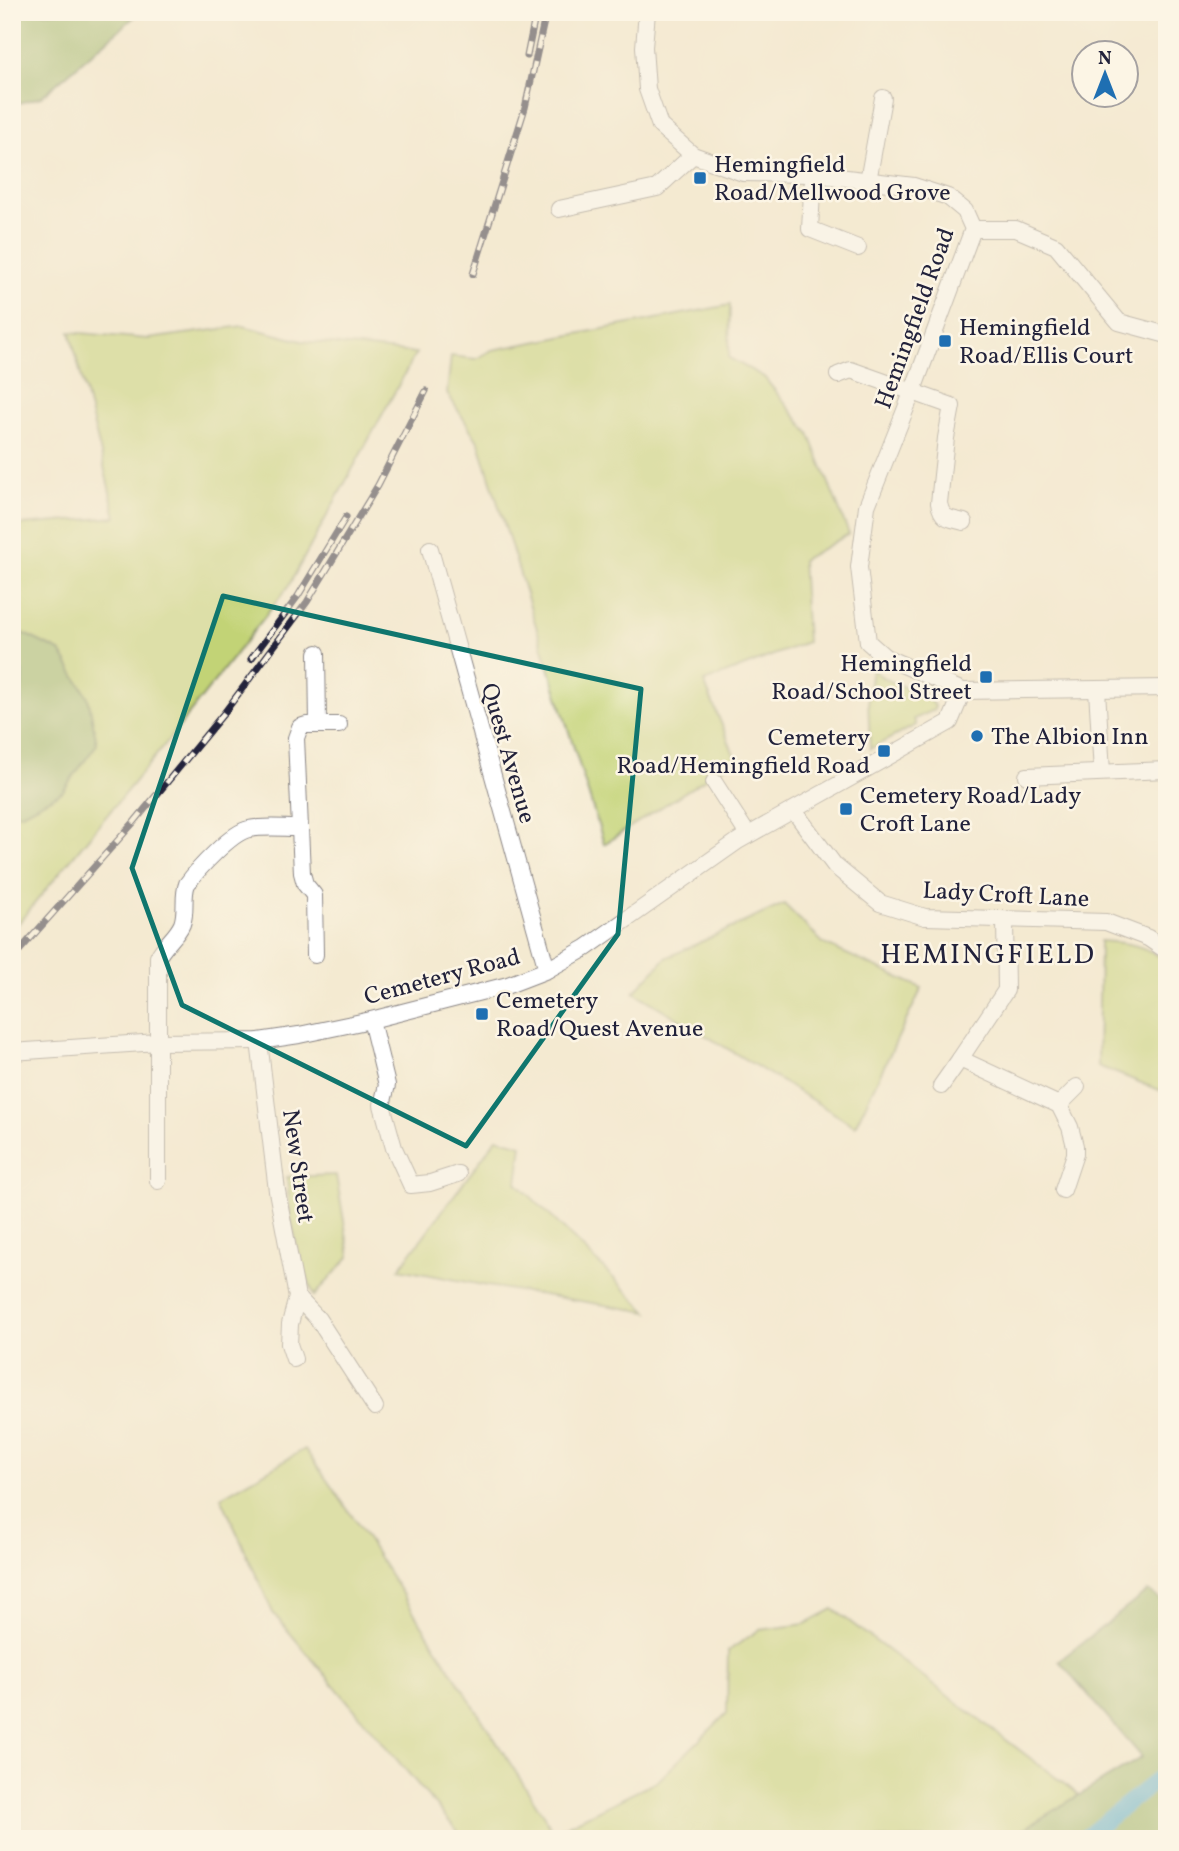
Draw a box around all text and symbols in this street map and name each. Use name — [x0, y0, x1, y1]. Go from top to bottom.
north arrow — [1070, 38, 1140, 108]
text: N — [1098, 46, 1112, 72]
place label: Hemingfield Road/Mellwood Grove — [714, 149, 951, 211]
marker: Hemingfield Road/Mellwood Grove — [692, 170, 708, 186]
street label: Hemingfield Road — [867, 223, 964, 414]
place label: Hemingfield Road/Ellis Court — [959, 312, 1133, 374]
marker: Hemingfield Road/Ellis Court — [937, 333, 953, 349]
place label: Hemingfield Road/School Street — [771, 648, 972, 710]
marker: Hemingfield Road/School Street — [978, 669, 994, 685]
street label: Quest Avenue — [471, 679, 543, 828]
place label: The Albion Inn — [991, 721, 1149, 755]
place label: Cemetery Road/Hemingfield Road — [616, 722, 870, 784]
marker: The Albion Inn — [969, 728, 985, 744]
marker: Cemetery Road/Hemingfield Road — [876, 743, 892, 759]
place label: Cemetery Road/Lady Croft Lane — [860, 780, 1081, 842]
marker: Cemetery Road/Lady Croft Lane — [838, 801, 854, 817]
street label: Lady Croft Lane — [922, 875, 1090, 917]
district label: HEMINGFIELD — [880, 936, 1096, 975]
street label: Cemetery Road — [361, 941, 524, 1015]
place label: Cemetery Road/Quest Avenue — [496, 985, 703, 1047]
marker: Cemetery Road/Quest Avenue — [474, 1006, 490, 1022]
street label: New Street — [272, 1107, 322, 1225]

